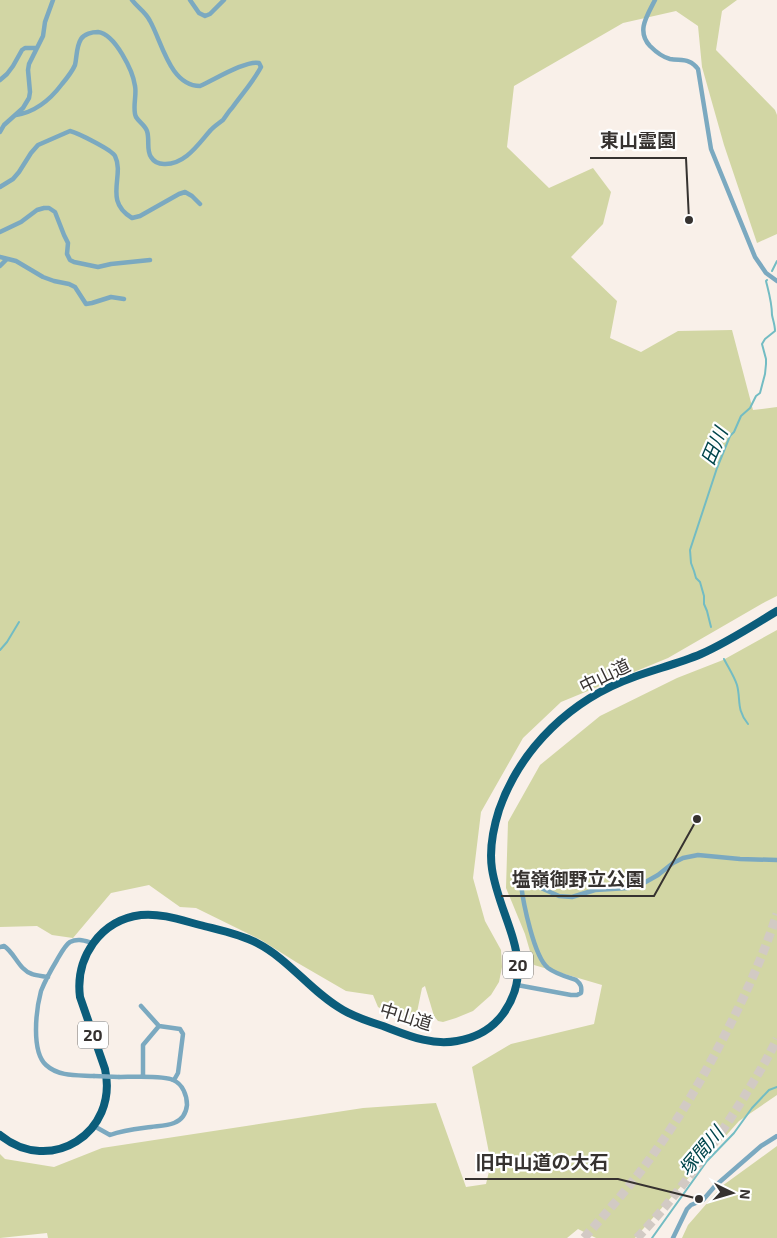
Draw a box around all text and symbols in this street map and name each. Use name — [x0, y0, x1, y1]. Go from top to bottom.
callout: 東山霊園 — [590, 124, 686, 158]
text: 東山霊園 — [600, 128, 676, 151]
water label: 田川 — [696, 422, 732, 468]
street label: 中山道 — [575, 653, 634, 697]
callout: 塩嶺御野立公園 — [501, 862, 654, 896]
text: 塩嶺御野立公園 — [511, 867, 645, 890]
road number: 20 — [503, 952, 533, 978]
street label: 中山道 — [377, 998, 435, 1034]
road number: 20 — [78, 1022, 108, 1048]
water label: 塚間川 — [673, 1120, 729, 1180]
callout: 旧中山道の大石 — [465, 1145, 618, 1179]
text: 旧中山道の大石 — [475, 1150, 609, 1173]
north arrow — [707, 1168, 757, 1218]
text: N — [737, 1188, 754, 1200]

